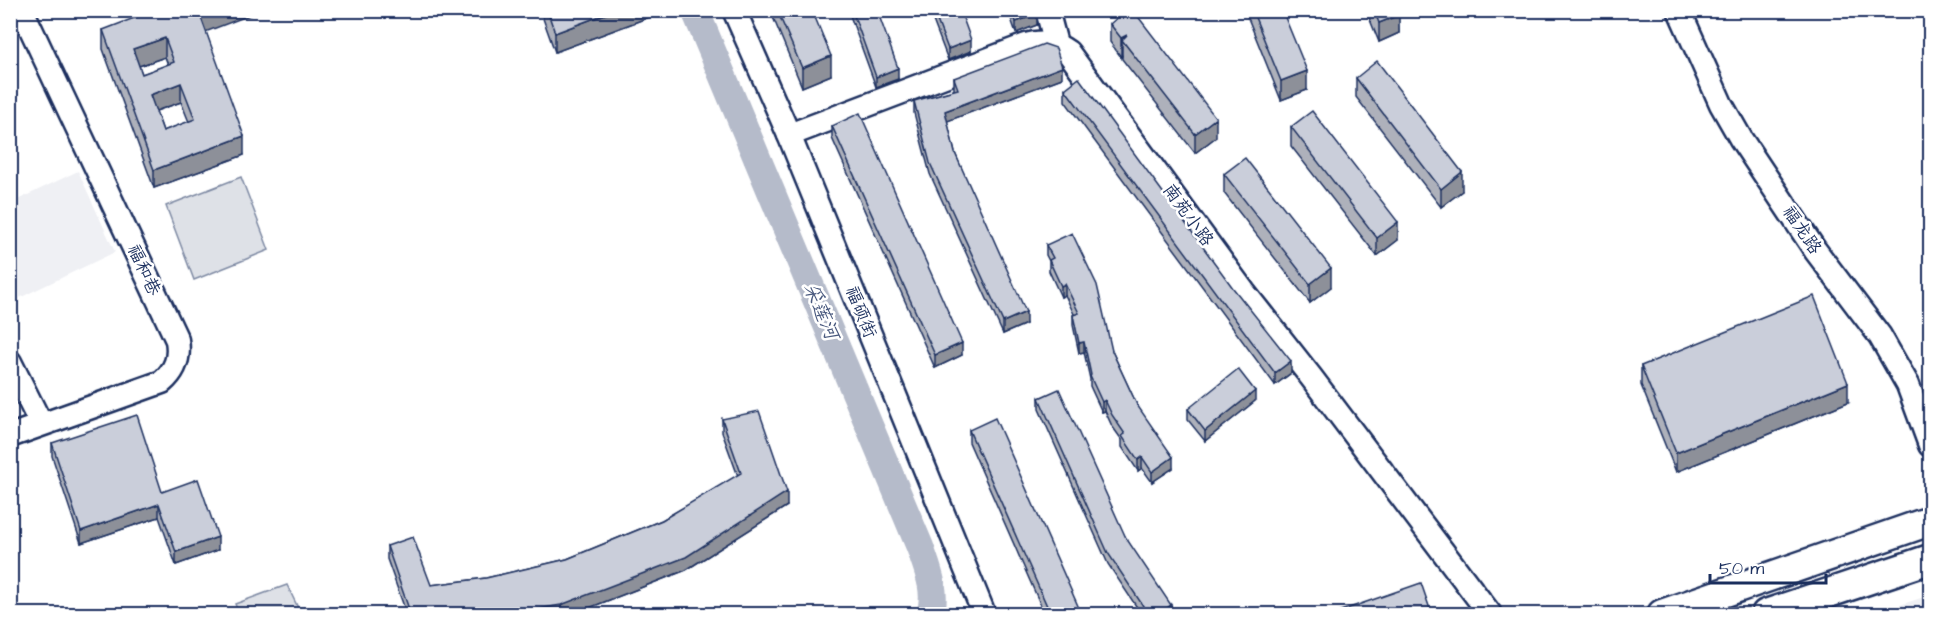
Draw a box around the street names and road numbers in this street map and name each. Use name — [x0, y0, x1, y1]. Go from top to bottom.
street label: 南苑小路 — [1157, 179, 1219, 251]
street label: 福龙路 — [1777, 201, 1827, 259]
street label: 福和巷 — [121, 240, 167, 300]
street label: 福硕街 — [839, 282, 883, 342]

